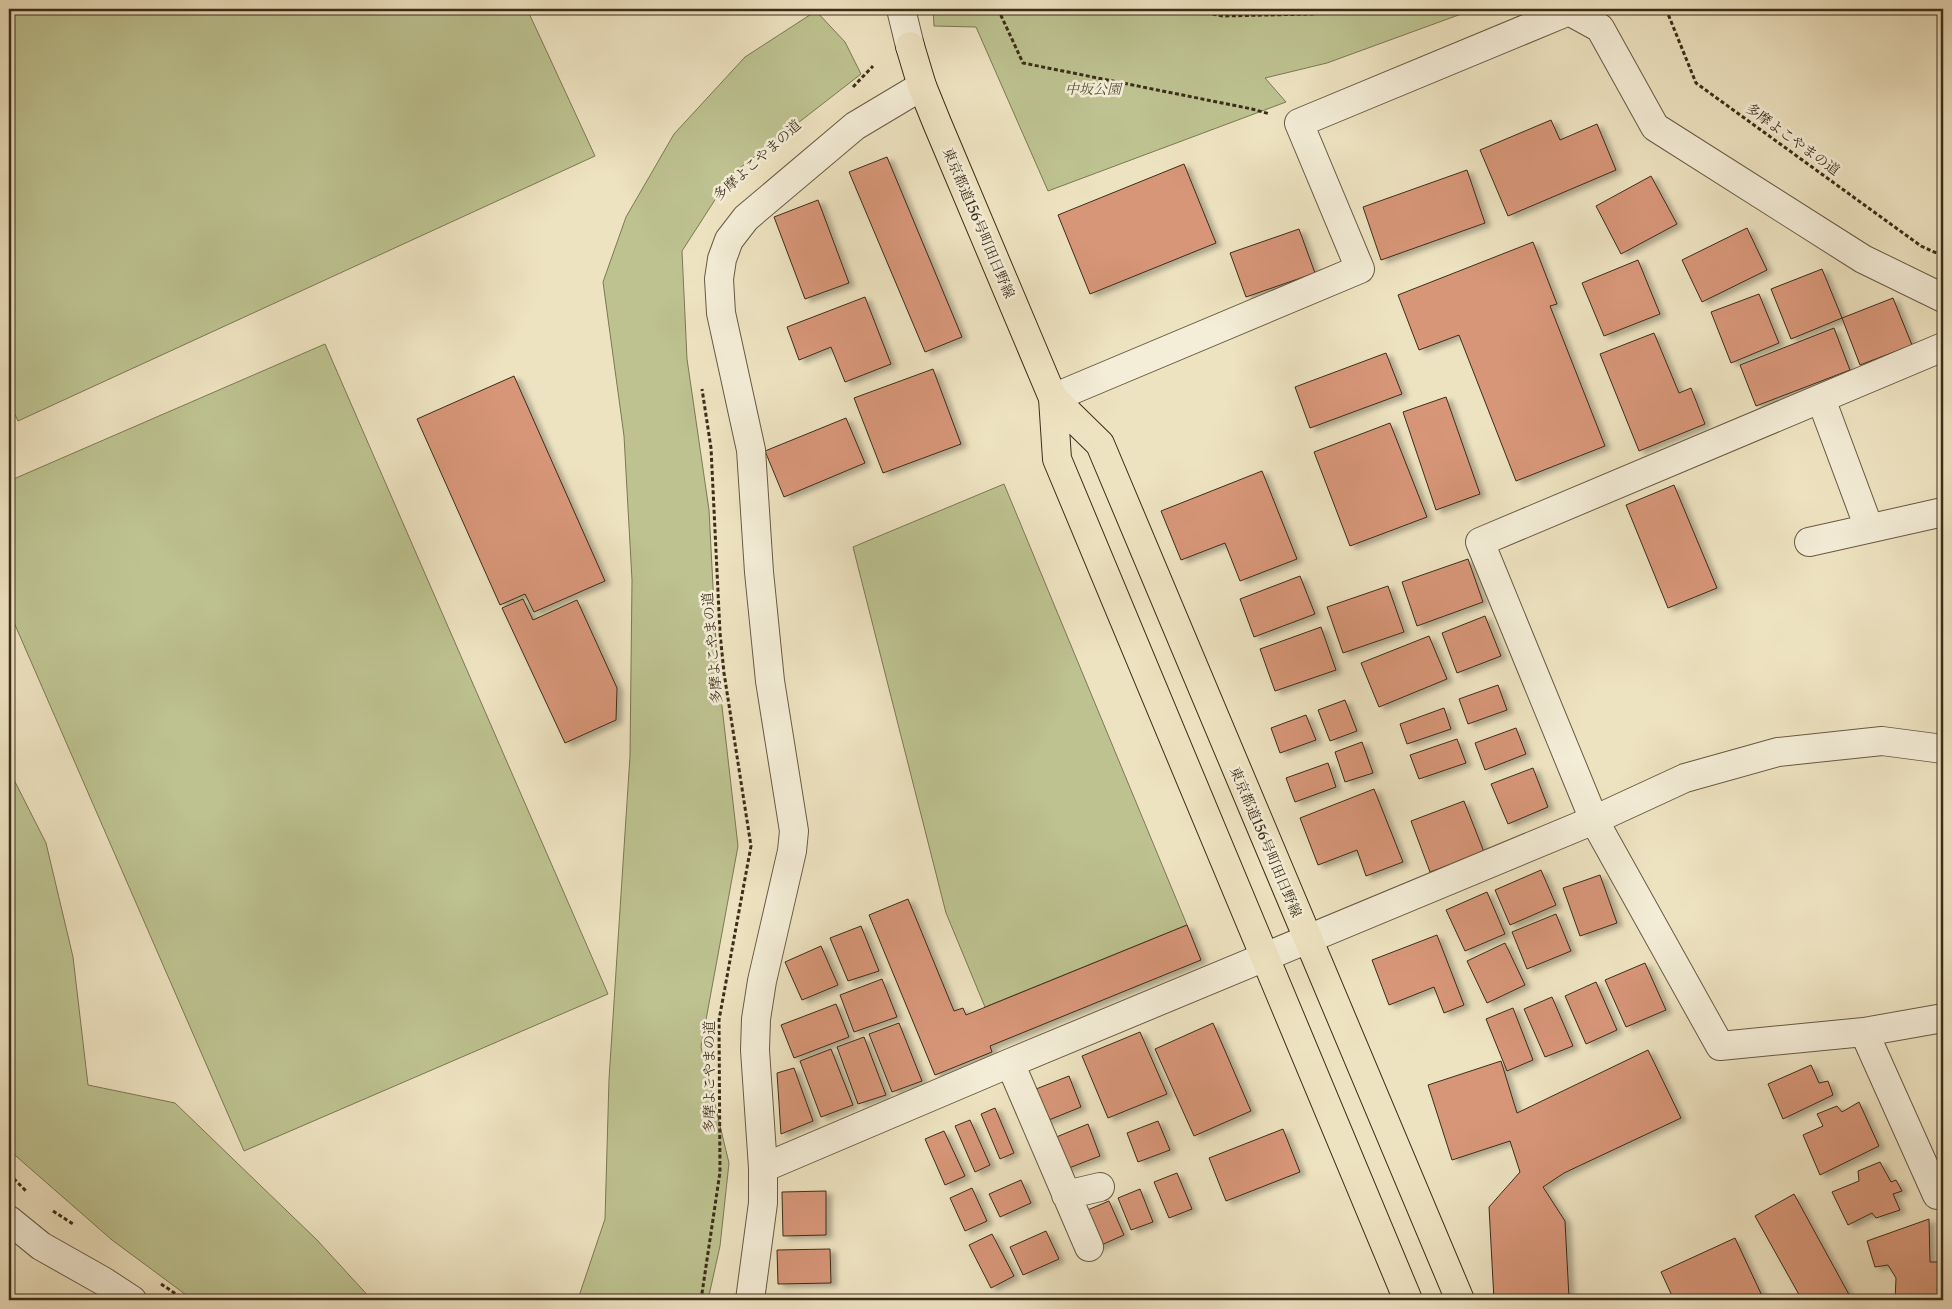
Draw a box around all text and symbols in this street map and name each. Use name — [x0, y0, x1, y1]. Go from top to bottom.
park label: 中坂公園 — [1065, 80, 1123, 98]
street label: 多摩よこやまの道 — [1742, 99, 1844, 179]
street label: 多摩よこやまの道 — [709, 116, 805, 204]
street label: 東京都道156号町田日野線 — [939, 145, 1019, 301]
street label: 多摩よこやまの道 — [698, 591, 726, 705]
street label: 東京都道156号町田日野線 — [1226, 764, 1306, 920]
street label: 多摩よこやまの道 — [700, 1021, 718, 1133]

